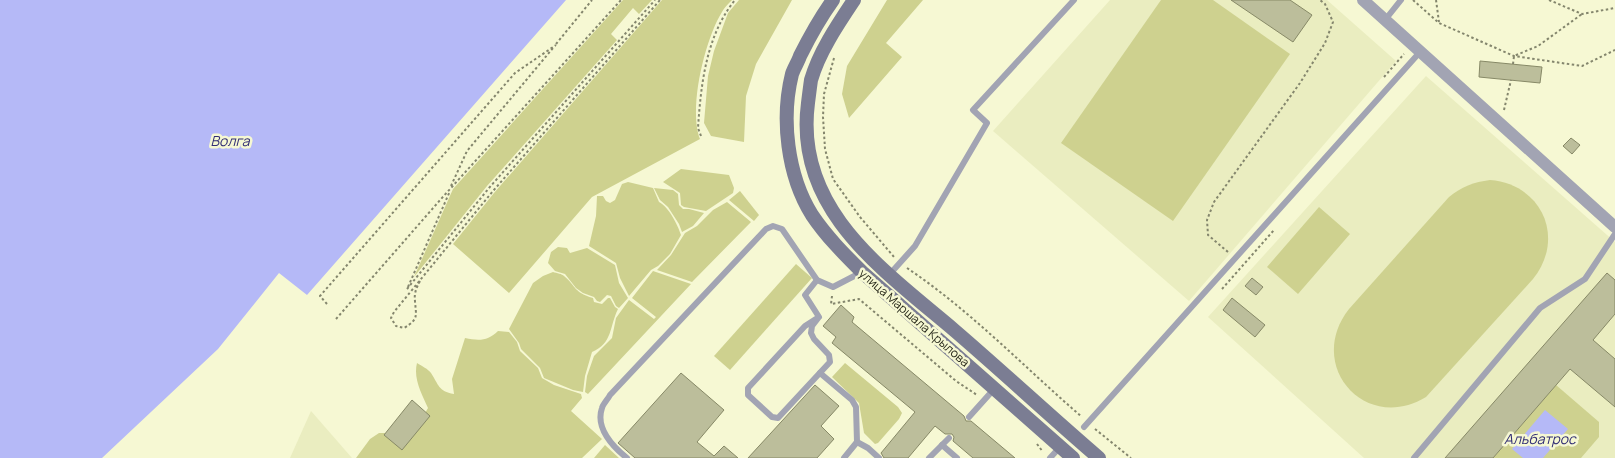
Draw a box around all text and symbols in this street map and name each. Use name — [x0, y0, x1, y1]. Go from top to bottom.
water label: Волга — [211, 131, 251, 150]
street label: улица Маршала Крылова — [855, 265, 973, 370]
water label: Альбатрос — [1504, 429, 1577, 448]

